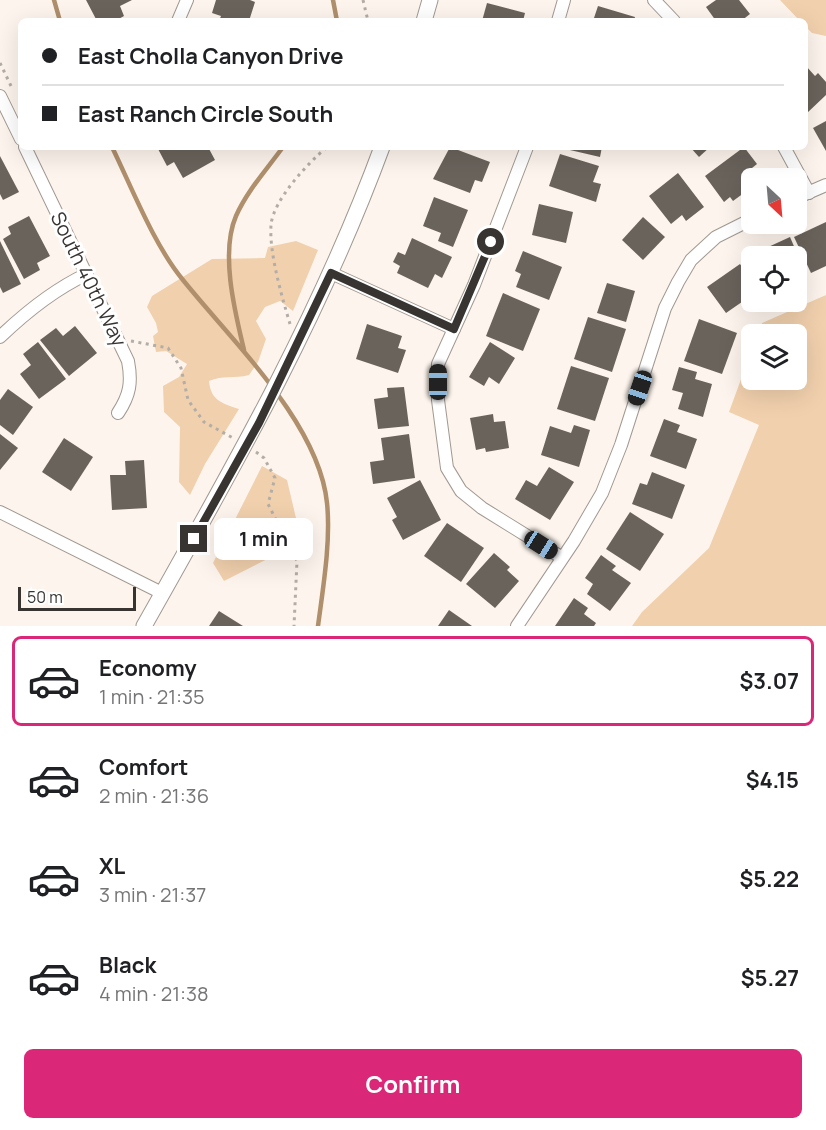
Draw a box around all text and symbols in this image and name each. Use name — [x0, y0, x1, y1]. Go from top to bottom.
text: East Cholla Canyon Drive — [78, 41, 344, 71]
text: East Ranch Circle South — [78, 99, 333, 129]
north arrow — [741, 168, 807, 234]
map controls — [741, 168, 807, 390]
street label: South 40th Way — [45, 207, 133, 351]
route start — [477, 228, 504, 255]
button: locate — [741, 246, 807, 312]
button: layers — [741, 324, 807, 390]
car — [429, 364, 447, 400]
car — [626, 368, 654, 408]
callout: 1 min — [215, 518, 314, 560]
route end — [180, 525, 207, 552]
text: 1 min — [239, 525, 288, 552]
car — [521, 528, 561, 562]
scale bar — [18, 584, 136, 612]
text: 50 m — [27, 586, 63, 608]
text: Economy — [99, 653, 197, 683]
icon: car — [27, 654, 81, 708]
text: $3.07 — [740, 666, 799, 696]
text: 1 min · 21:35 — [99, 683, 205, 710]
text: Comfort — [99, 752, 188, 782]
icon: car — [27, 753, 81, 807]
text: $4.15 — [746, 765, 799, 795]
text: 2 min · 21:36 — [99, 782, 209, 809]
text: XL — [99, 851, 125, 881]
icon: car — [27, 852, 81, 906]
text: $5.22 — [739, 864, 799, 894]
text: 3 min · 21:37 — [99, 881, 206, 908]
text: Black — [99, 950, 156, 980]
icon: car — [27, 951, 81, 1005]
text: $5.27 — [741, 963, 799, 993]
text: 4 min · 21:38 — [99, 980, 209, 1007]
button: Confirm — [24, 1049, 802, 1118]

